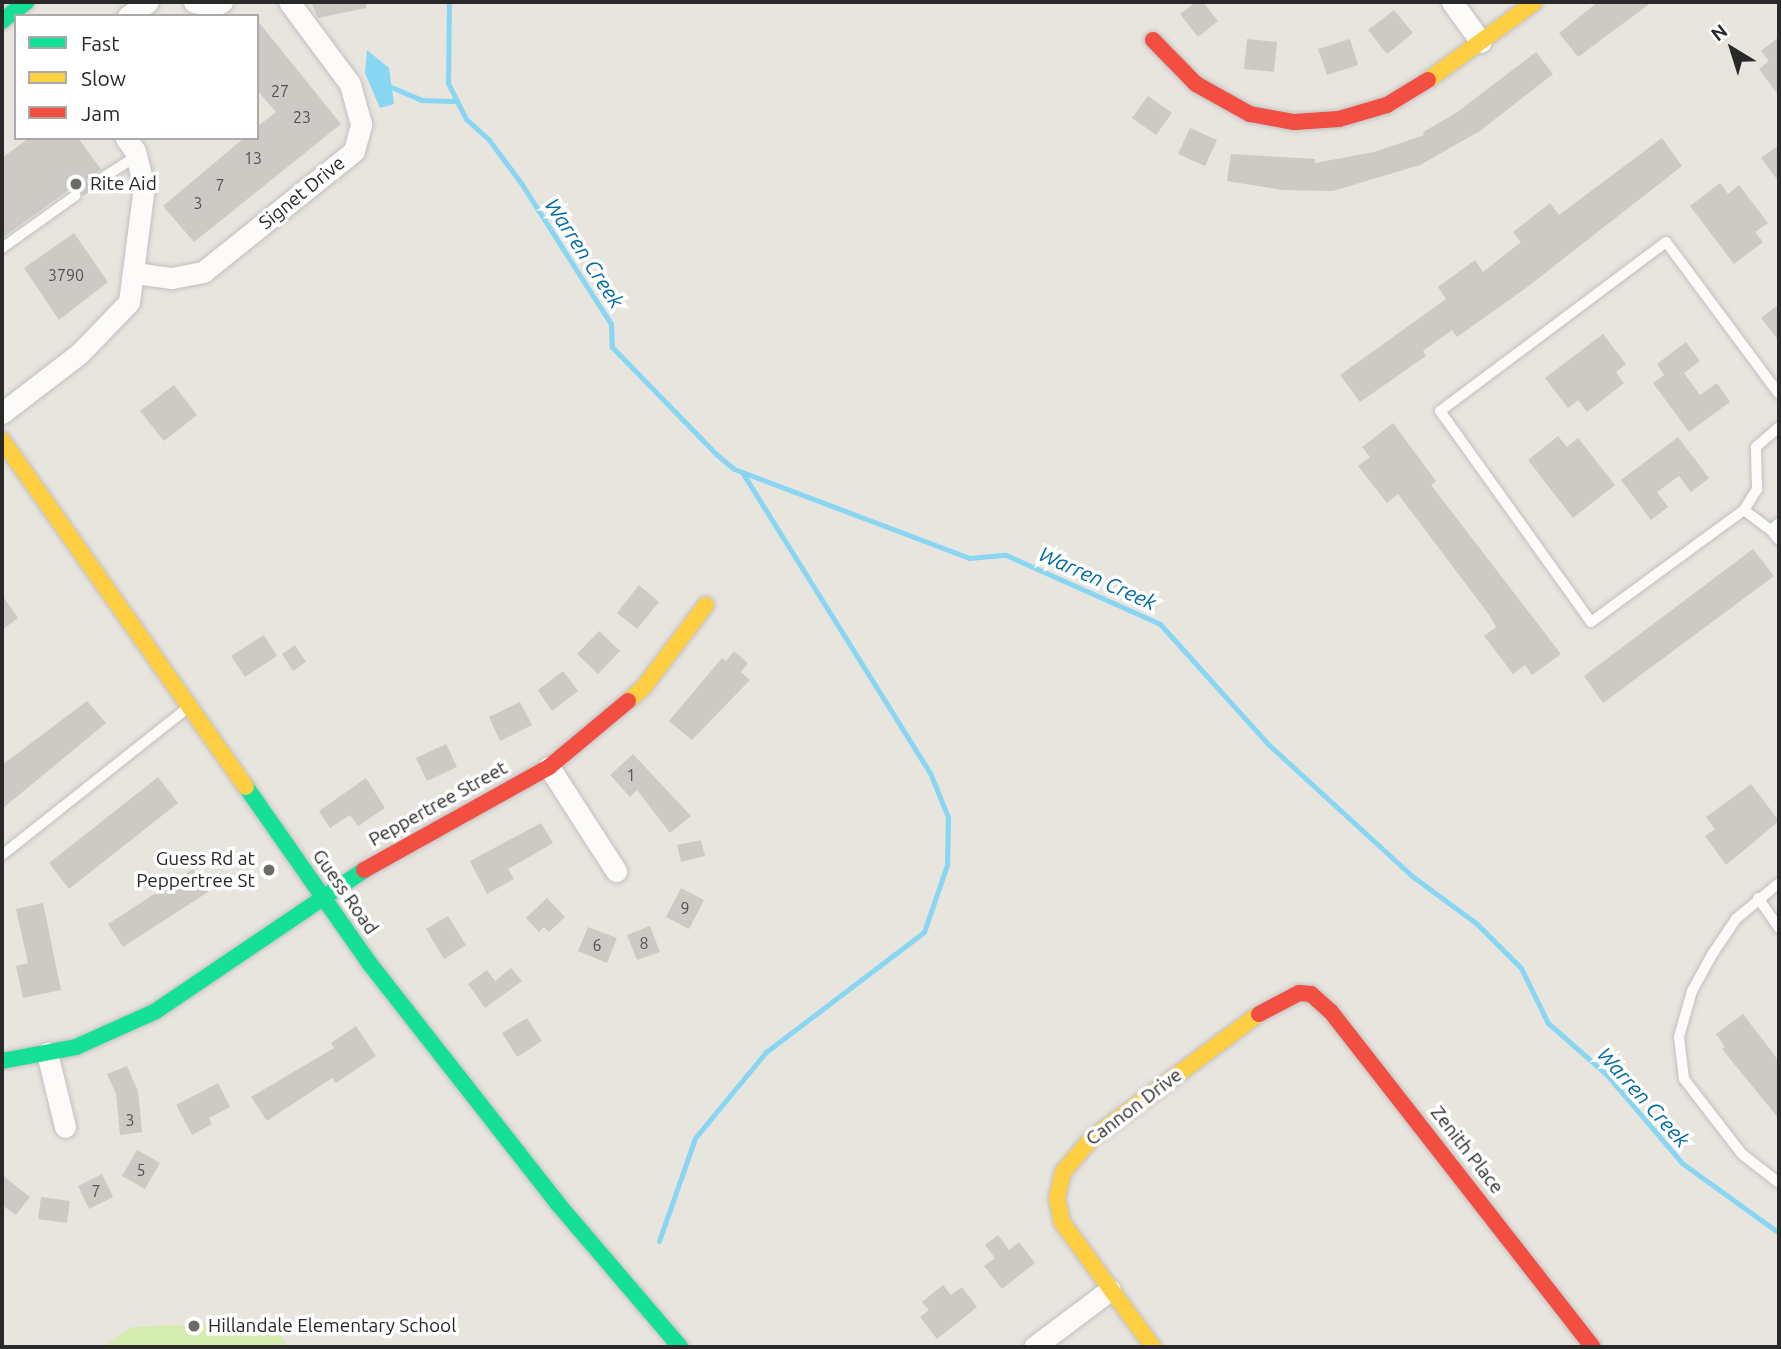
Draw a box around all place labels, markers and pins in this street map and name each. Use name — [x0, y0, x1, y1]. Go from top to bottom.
place label: Rite Aid — [90, 173, 157, 195]
marker: Rite Aid — [68, 176, 84, 192]
place label: Guess Rd at Peppertree St — [136, 848, 255, 892]
marker: Guess Rd at Peppertree St — [261, 862, 277, 878]
place label: Hillandale Elementary School — [208, 1315, 456, 1337]
marker: Hillandale Elementary School — [186, 1318, 202, 1334]

